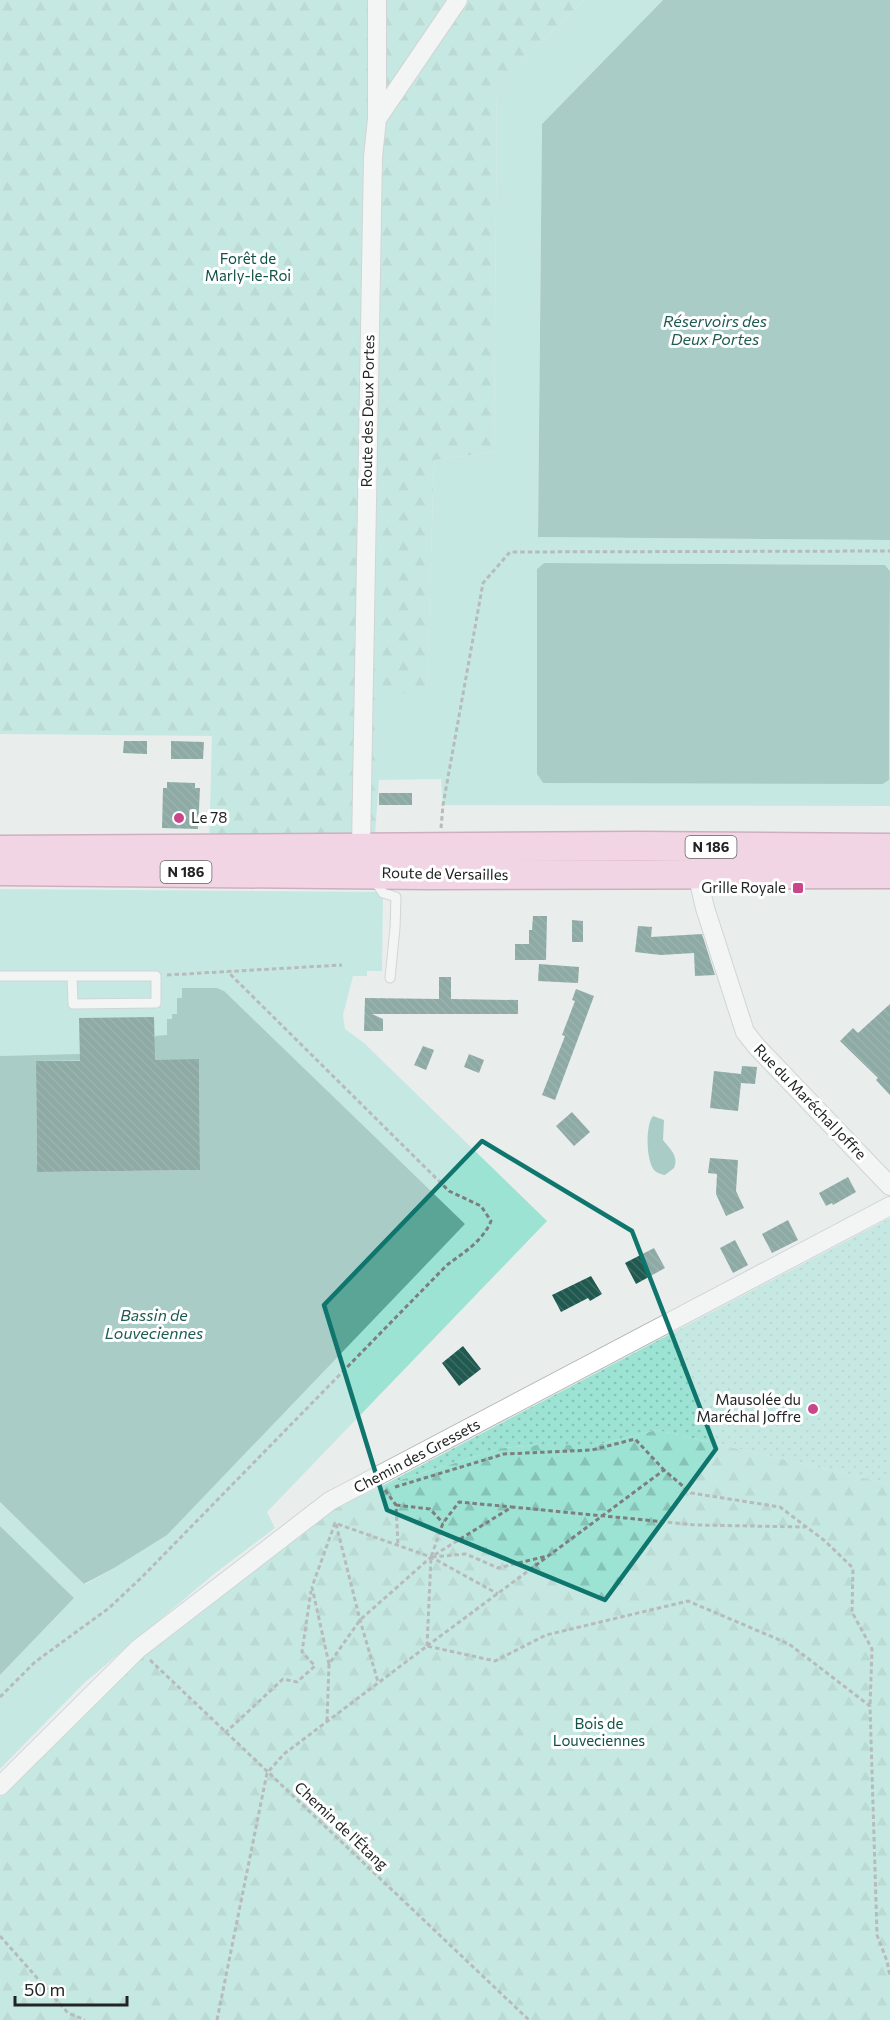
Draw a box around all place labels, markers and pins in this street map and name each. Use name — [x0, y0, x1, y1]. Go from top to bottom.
place label: Le 78 — [191, 808, 227, 826]
marker: Le 78 — [172, 811, 186, 825]
place label: Grille Royale — [701, 878, 786, 896]
marker: Grille Royale — [791, 881, 805, 895]
place label: Mausolée du Maréchal Joffre — [696, 1390, 801, 1425]
marker: Mausolée du Maréchal Joffre — [806, 1402, 820, 1416]

